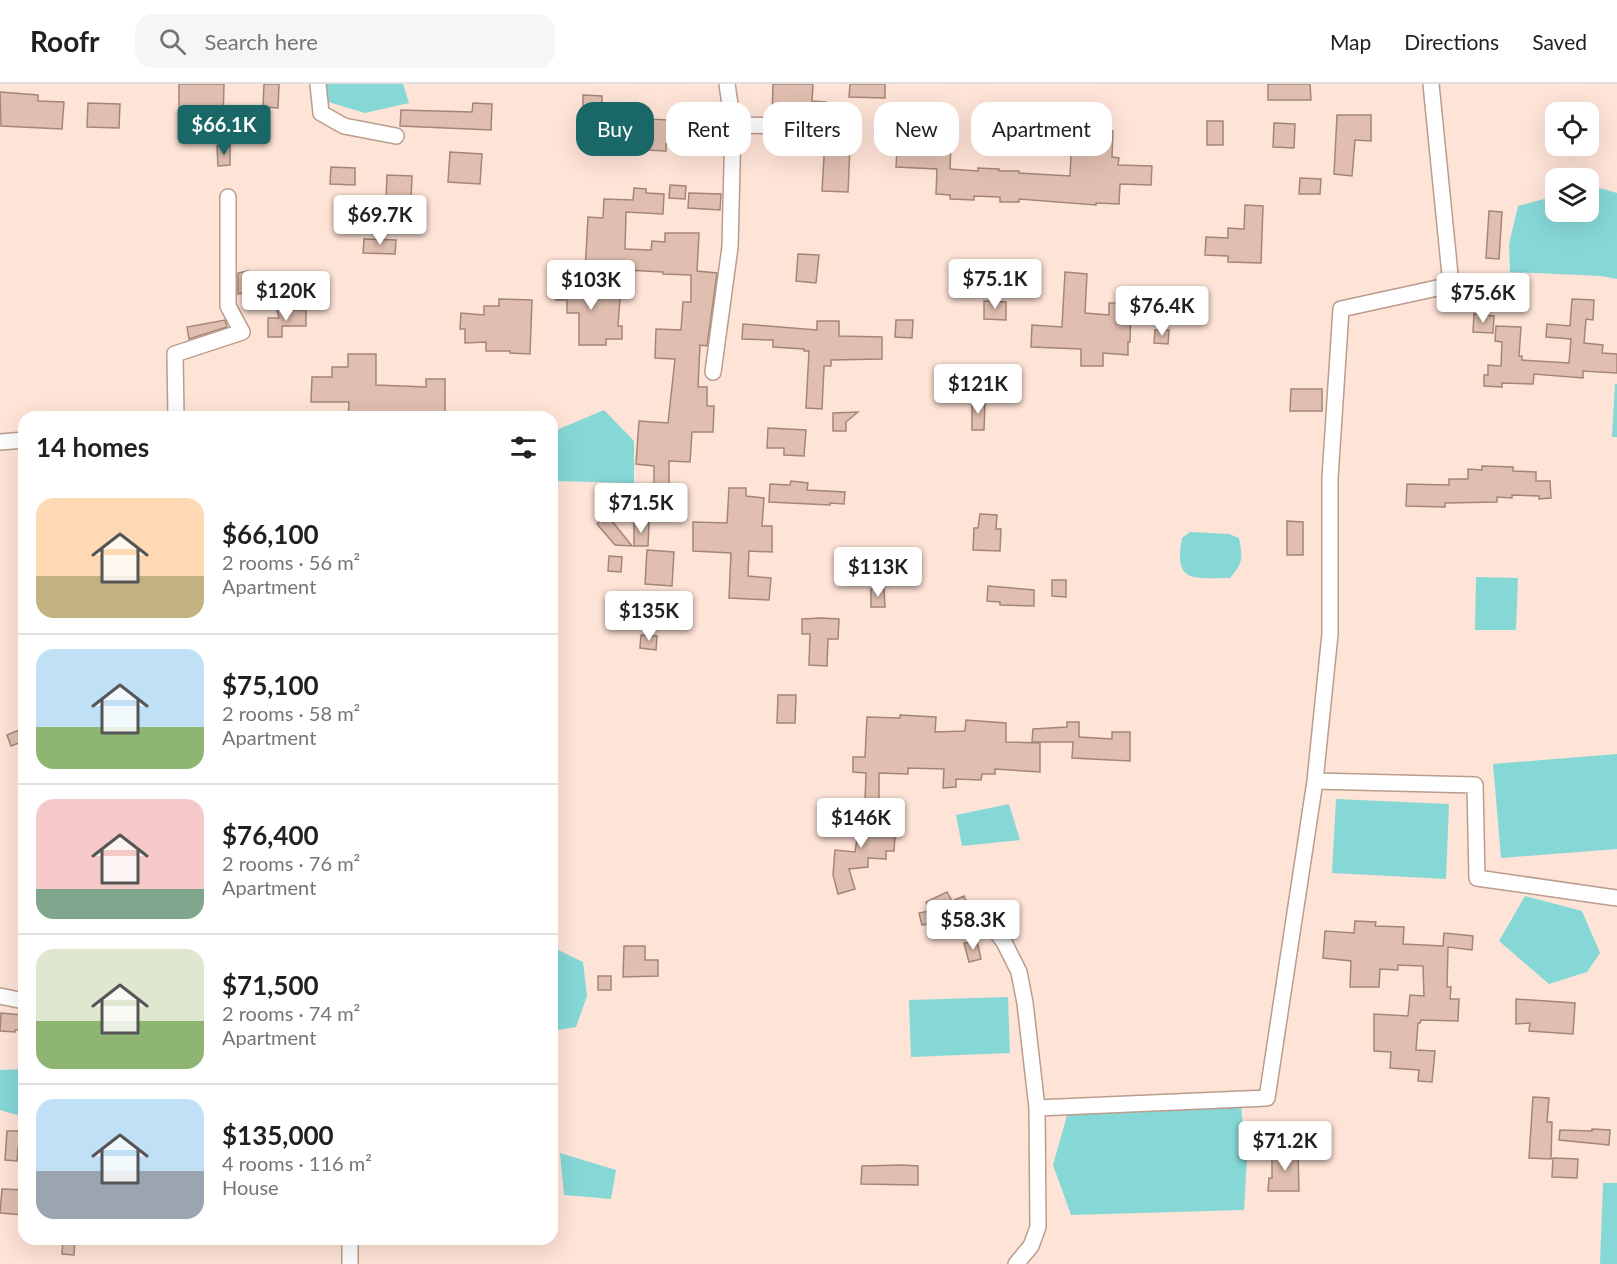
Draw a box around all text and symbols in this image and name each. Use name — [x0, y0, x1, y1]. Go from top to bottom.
search box — [135, 14, 555, 68]
text: Roofr — [30, 24, 99, 58]
icon: search — [156, 25, 189, 58]
text: Search here — [204, 28, 318, 55]
text: Map — [1330, 29, 1371, 54]
text: Directions — [1404, 29, 1499, 54]
text: Saved — [1532, 29, 1587, 54]
chip: Buy — [576, 102, 654, 156]
chip: Rent — [666, 102, 751, 156]
chip: Filters — [763, 102, 862, 156]
chip: New — [874, 102, 959, 156]
chip: Apartment — [971, 102, 1112, 156]
map controls — [1545, 102, 1599, 222]
button: locate — [1545, 102, 1599, 156]
pin: $66.1K — [175, 105, 273, 156]
text: $66.1K — [192, 112, 256, 136]
button: layers — [1545, 168, 1599, 222]
pin: $69.7K — [331, 195, 429, 246]
text: $69.7K — [348, 202, 412, 226]
pin: $75.1K — [946, 259, 1044, 310]
pin: $103K — [549, 260, 633, 311]
text: $75.1K — [963, 266, 1027, 290]
text: $103K — [561, 267, 621, 291]
pin: $120K — [244, 271, 328, 322]
pin: $75.6K — [1434, 273, 1532, 324]
text: $120K — [256, 278, 316, 302]
text: $75.6K — [1451, 280, 1515, 304]
pin: $76.4K — [1113, 286, 1211, 337]
text: $76.4K — [1130, 293, 1194, 317]
pin: $121K — [936, 364, 1020, 415]
text: $121K — [948, 371, 1008, 395]
text: 14 homes — [36, 431, 149, 463]
icon: filters — [507, 431, 540, 464]
pin: $71.5K — [592, 483, 690, 534]
text: $71.5K — [609, 490, 673, 514]
text: $66,100 — [222, 518, 319, 550]
icon: home — [84, 522, 156, 594]
pin: $113K — [836, 547, 920, 598]
text: 2 rooms · 56 m² — [222, 550, 360, 574]
text: $113K — [848, 554, 908, 578]
text: Apartment — [222, 574, 316, 598]
pin: $135K — [607, 591, 691, 642]
text: $135K — [619, 598, 679, 622]
text: $75,100 — [222, 669, 319, 701]
icon: home — [84, 673, 156, 745]
text: 2 rooms · 58 m² — [222, 701, 360, 725]
text: Apartment — [222, 725, 316, 749]
pin: $146K — [819, 798, 903, 849]
text: $146K — [831, 805, 891, 829]
text: $76,400 — [222, 819, 319, 851]
icon: home — [84, 823, 156, 895]
text: 2 rooms · 76 m² — [222, 851, 360, 875]
text: Apartment — [222, 875, 316, 899]
pin: $58.3K — [924, 900, 1022, 951]
text: $58.3K — [941, 907, 1005, 931]
text: $71,500 — [222, 969, 319, 1001]
icon: home — [84, 973, 156, 1045]
text: 2 rooms · 74 m² — [222, 1001, 360, 1025]
text: Apartment — [222, 1025, 316, 1049]
text: $135,000 — [222, 1119, 334, 1151]
pin: $71.2K — [1236, 1121, 1334, 1172]
icon: home — [84, 1123, 156, 1195]
text: $71.2K — [1253, 1128, 1317, 1152]
text: 4 rooms · 116 m² — [222, 1151, 372, 1175]
text: House — [222, 1175, 279, 1199]

